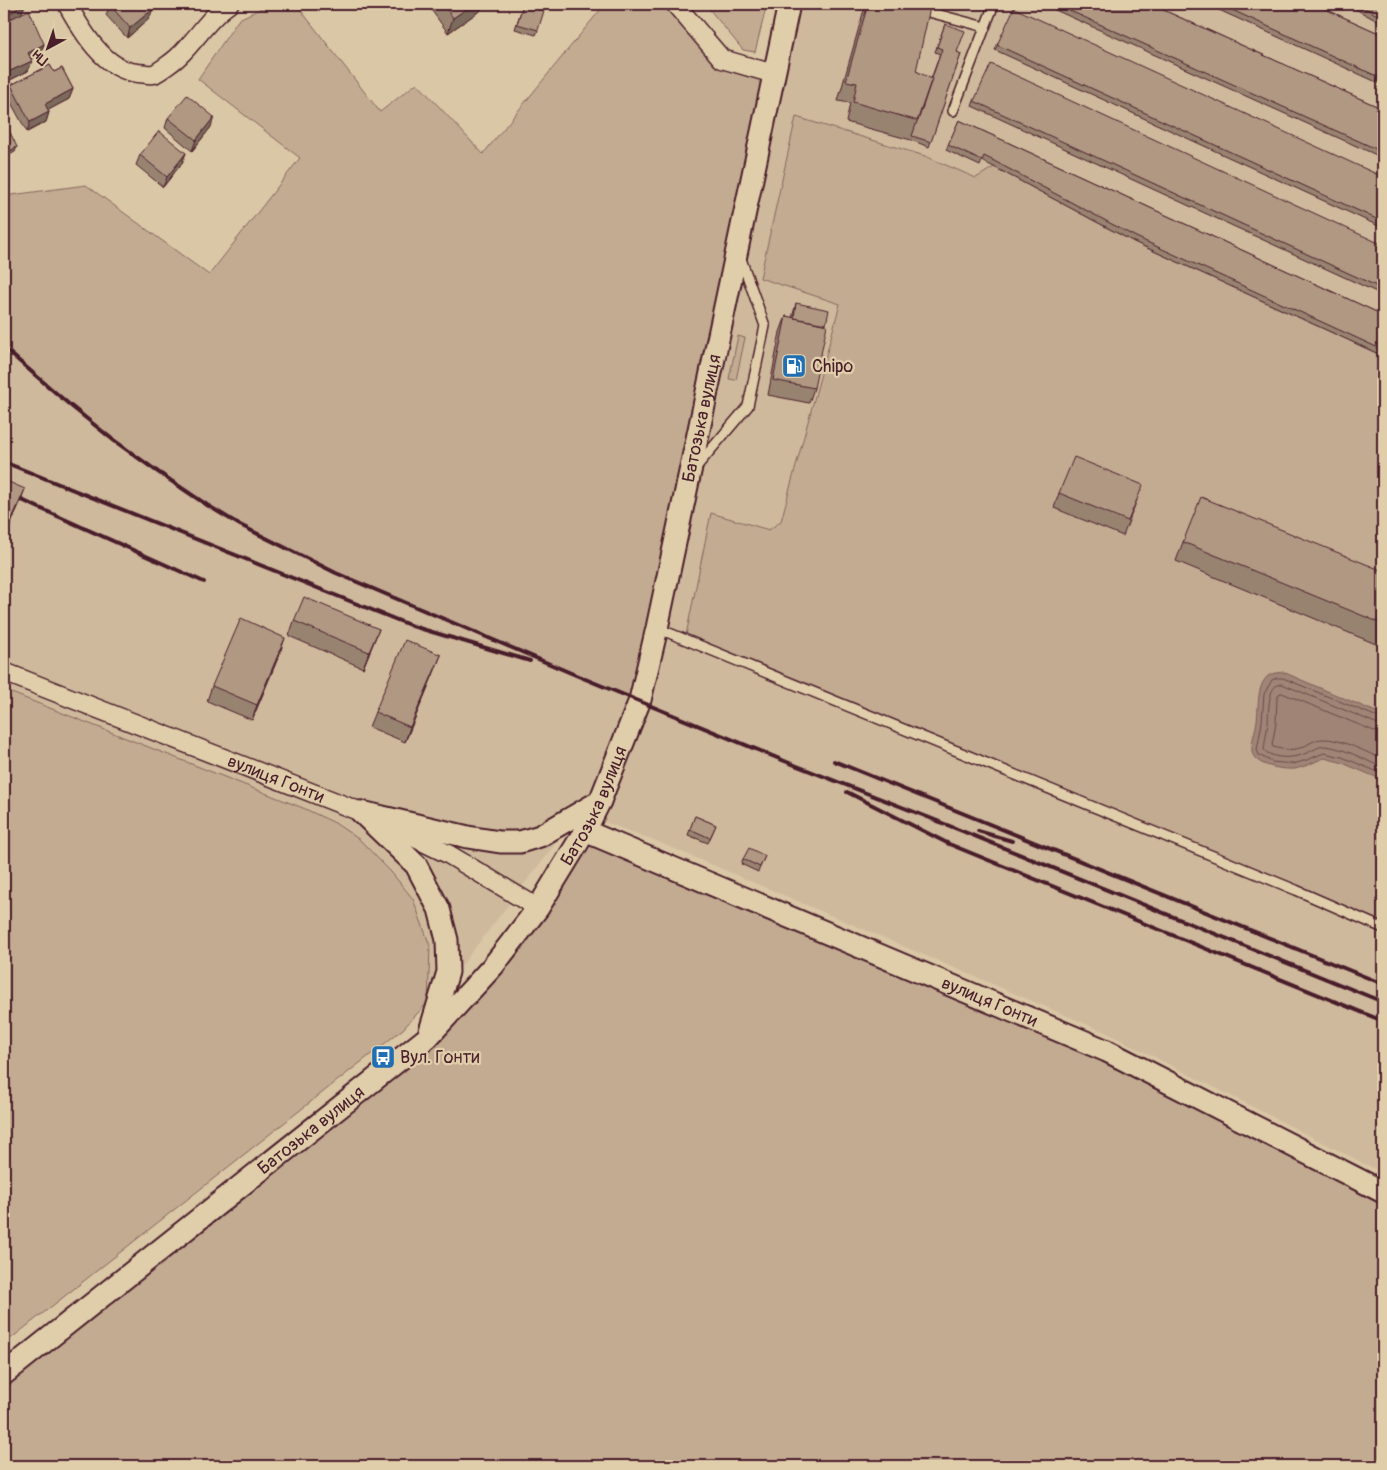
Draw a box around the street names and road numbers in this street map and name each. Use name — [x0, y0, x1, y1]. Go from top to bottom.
street label: Батозька вулиця — [677, 352, 727, 484]
street label: Батозька вулиця — [555, 743, 633, 870]
street label: вулиця Гонти — [224, 750, 327, 808]
street label: вулиця Гонти — [938, 972, 1041, 1032]
street label: Батозька вулиця — [253, 1081, 369, 1180]

